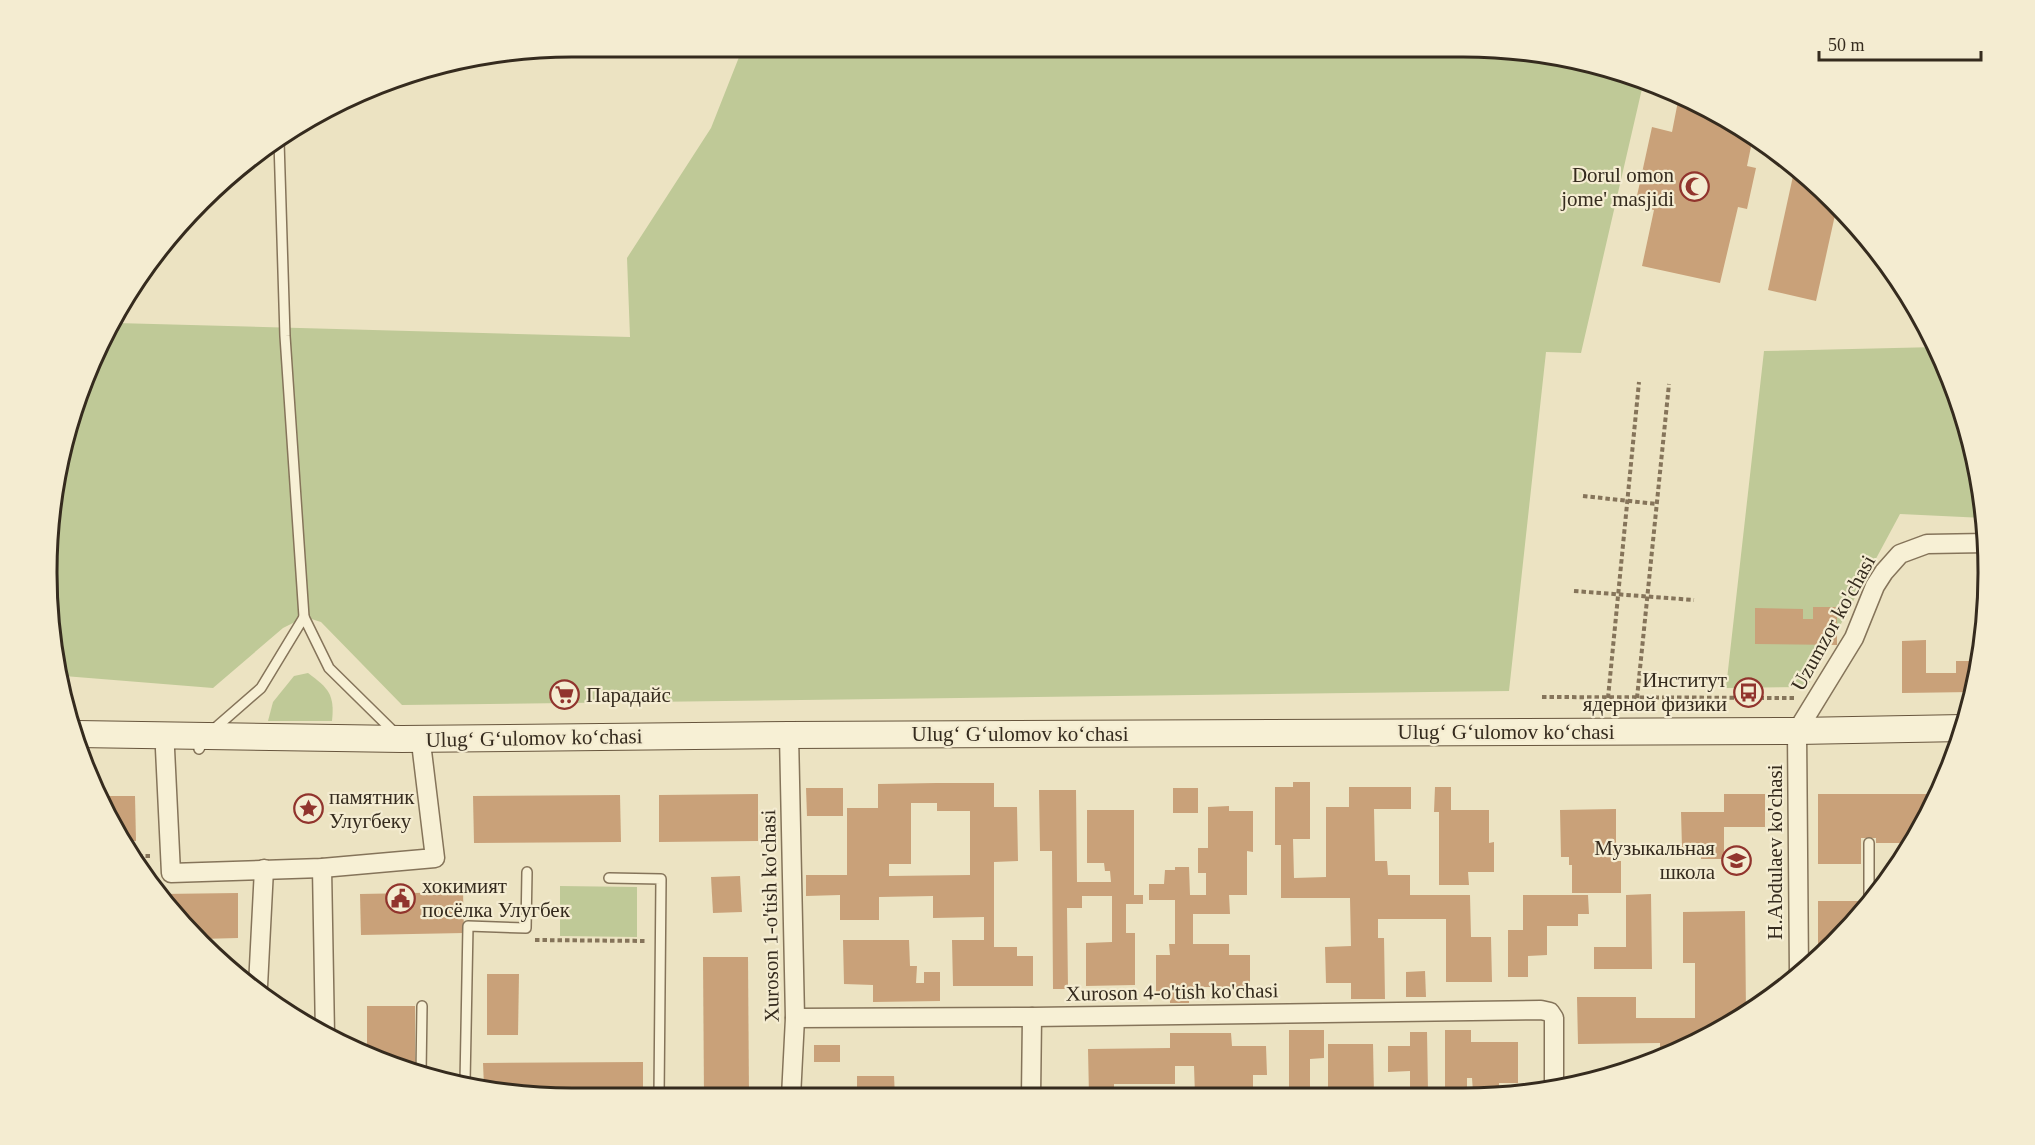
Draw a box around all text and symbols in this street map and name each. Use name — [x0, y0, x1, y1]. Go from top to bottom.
scale bar — [1819, 24, 1981, 62]
text: 50 m — [1828, 35, 1865, 55]
place label: Dorul omon jome' masjidi — [1560, 163, 1674, 211]
mosque icon: Dorul omon jome' masjidi — [1679, 171, 1711, 203]
street label: Uzumzor ko'chasi — [1786, 551, 1880, 695]
place label: Институт ядерной физики — [1583, 668, 1727, 716]
bus stop icon: Институт ядерной физики — [1732, 676, 1764, 708]
supermarket icon: Парадайс — [549, 679, 581, 711]
place label: Парадайс — [586, 683, 671, 707]
street label: Ulugʻ Gʻulomov koʻchasi — [1398, 720, 1615, 744]
street label: Ulugʻ Gʻulomov koʻchasi — [912, 722, 1129, 746]
street label: Ulugʻ Gʻulomov koʻchasi — [425, 724, 643, 752]
street label: H.Abdulaev ko'chasi — [1763, 764, 1787, 940]
place label: памятник Улугбеку — [329, 785, 415, 833]
place icon: памятник Улугбеку — [292, 793, 324, 825]
street label: Хuroson 1-o'tish ko'chasi — [756, 809, 784, 1023]
place label: Музыкальная школа — [1594, 836, 1716, 884]
school or university icon: Музыкальная школа — [1720, 844, 1752, 876]
place label: хокимият посёлка Улугбек — [422, 874, 571, 922]
public building icon: хокимият посёлка Улугбек — [385, 882, 417, 914]
street label: Xuroson 4-o'tish ko'chasi — [1065, 978, 1279, 1006]

